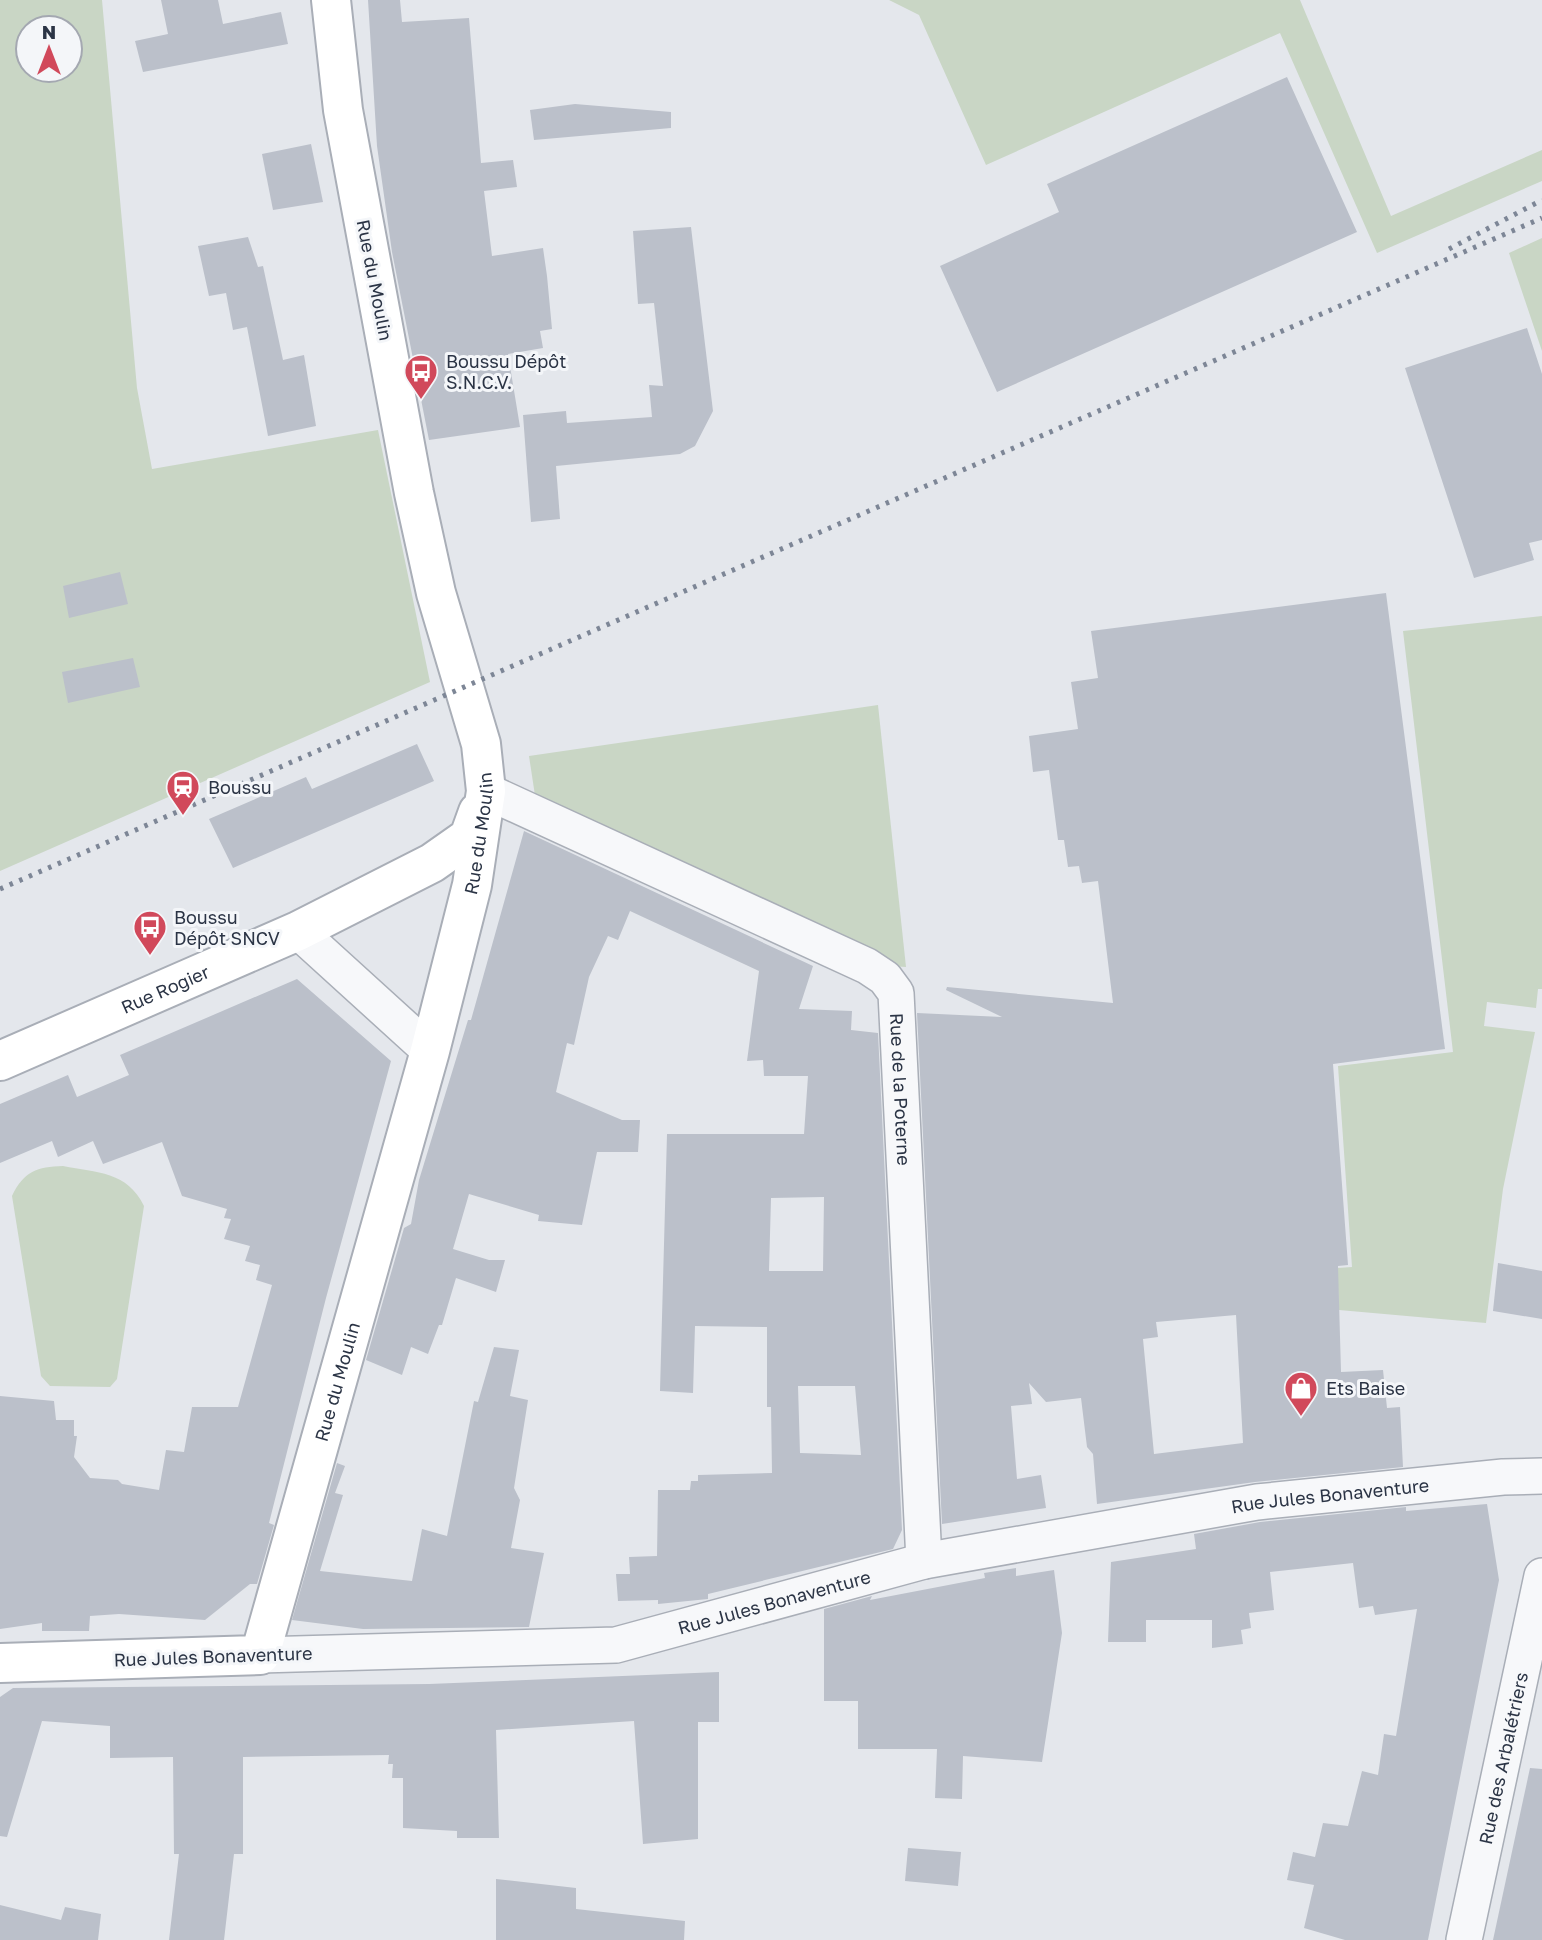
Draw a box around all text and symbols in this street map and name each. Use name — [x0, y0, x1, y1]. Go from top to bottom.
north arrow — [14, 14, 84, 84]
text: N — [42, 20, 56, 43]
street label: Rue du Moulin — [352, 218, 398, 342]
place label: Boussu Dépôt S.N.C.V. — [446, 350, 566, 393]
bus stop icon: Boussu Dépôt S.N.C.V. — [402, 352, 440, 401]
station icon: Boussu — [164, 768, 202, 817]
street label: Rue du Moulin — [459, 771, 497, 897]
place label: Boussu — [208, 776, 272, 798]
place label: Boussu Dépôt SNCV — [174, 906, 280, 949]
bus stop icon: Boussu Dépôt SNCV — [131, 908, 169, 957]
street label: Rue Rogier — [118, 960, 212, 1018]
street label: Rue de la Poterne — [886, 1013, 916, 1166]
street label: Rue du Moulin — [310, 1320, 364, 1444]
shop icon: Ets Baise — [1282, 1369, 1320, 1418]
place label: Ets Baise — [1326, 1377, 1405, 1399]
street label: Rue Jules Bonaventure — [1229, 1474, 1430, 1517]
street label: Rue Jules Bonaventure — [675, 1565, 873, 1639]
street label: Rue Jules Bonaventure — [113, 1642, 313, 1670]
street label: Rue des Arbalétriers — [1474, 1670, 1532, 1846]

